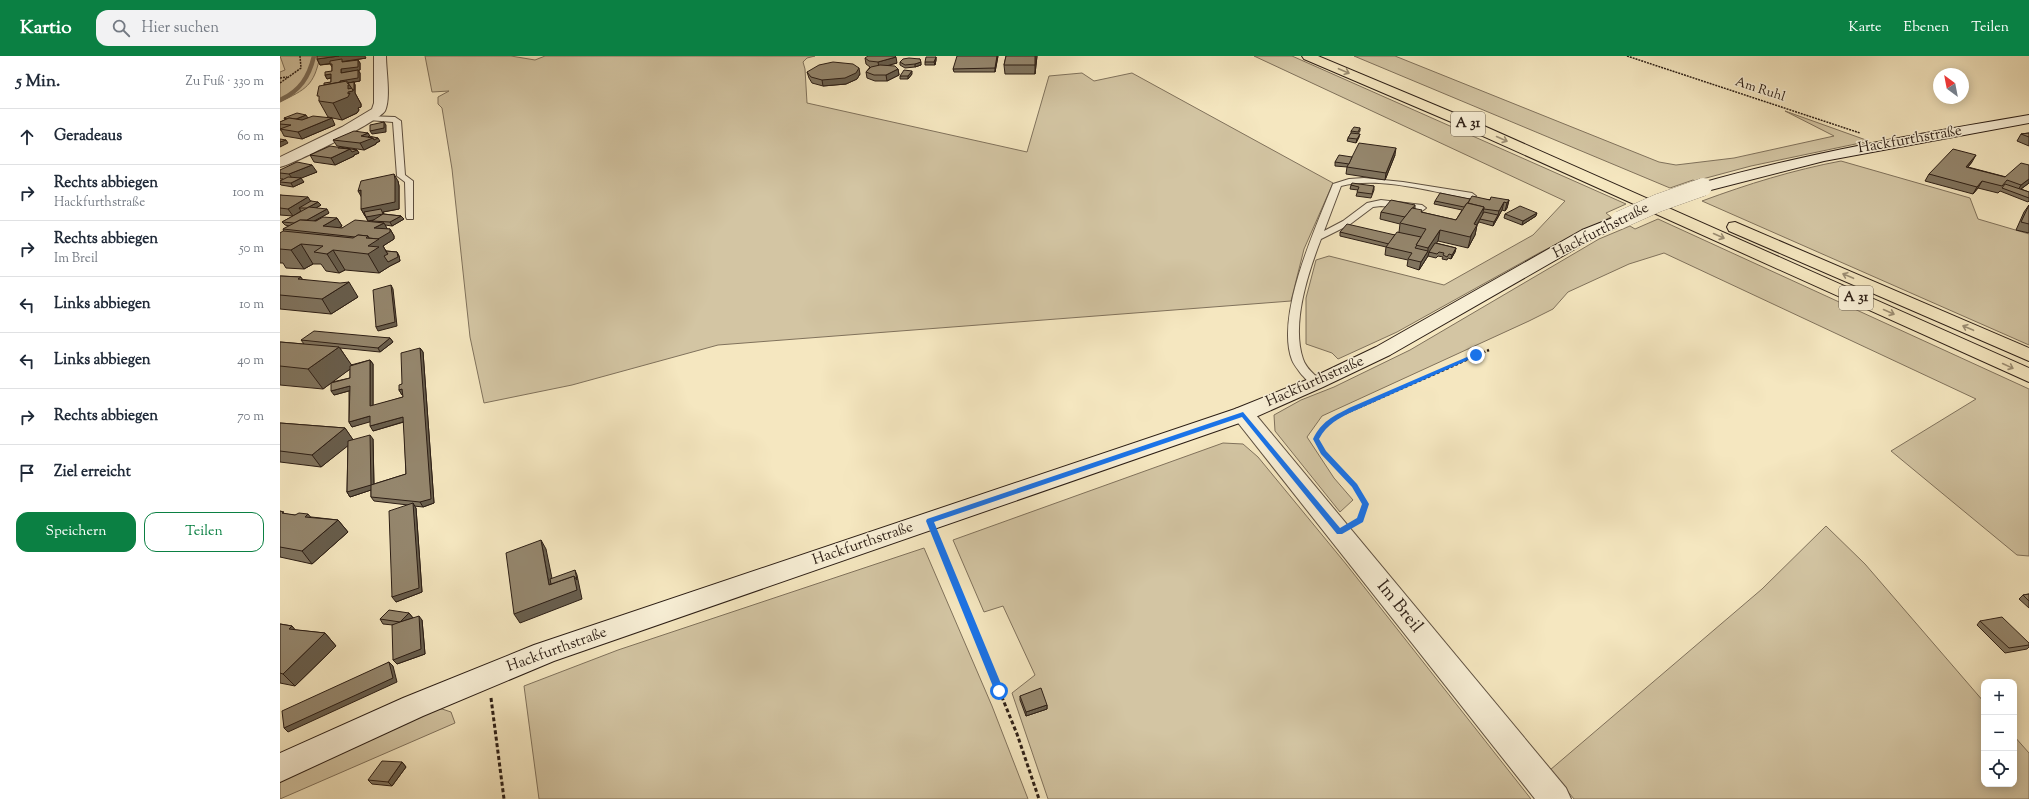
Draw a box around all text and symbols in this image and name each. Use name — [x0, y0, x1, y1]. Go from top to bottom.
search box — [96, 10, 376, 46]
text: Kartio — [20, 15, 72, 42]
icon: search — [110, 17, 132, 39]
text: Hier suchen — [142, 18, 219, 39]
text: Karte — [1849, 18, 1882, 38]
text: Ebenen — [1904, 18, 1949, 38]
text: Teilen — [1971, 18, 2009, 38]
one-way arrow — [1337, 68, 1349, 75]
north arrow — [1933, 68, 1969, 104]
text: 5 Min. — [16, 70, 60, 94]
text: Zu Fuß · 330 m — [185, 73, 264, 91]
street label: Am Ruhl — [1733, 73, 1788, 107]
road number: A 31 — [1451, 112, 1485, 136]
street label: Hackfurthstraße — [1856, 121, 1964, 159]
icon: ahead — [16, 126, 38, 148]
text: Geradeaus — [54, 126, 122, 147]
text: 60 m — [237, 128, 264, 146]
one-way arrow — [1496, 136, 1508, 143]
text: Rechts abbiegen — [54, 173, 158, 194]
icon: right — [16, 182, 38, 204]
text: 100 m — [232, 184, 264, 202]
text: Hackfurthstraße — [54, 194, 145, 212]
street label: Hackfurthstraße — [1549, 198, 1653, 264]
text: Rechts abbiegen — [54, 229, 158, 250]
one-way arrow — [1713, 233, 1725, 240]
icon: right — [16, 238, 38, 260]
text: 50 m — [239, 240, 264, 258]
text: Im Breil — [54, 250, 98, 268]
one-way arrow — [1843, 272, 1855, 279]
road number: A 31 — [1839, 286, 1873, 310]
icon: left — [16, 294, 38, 316]
text: Links abbiegen — [54, 294, 151, 315]
text: 10 m — [239, 296, 264, 314]
one-way arrow — [1883, 309, 1895, 317]
one-way arrow — [1962, 324, 1974, 331]
route end — [1467, 346, 1485, 364]
icon: left — [16, 350, 38, 372]
text: Links abbiegen — [54, 350, 151, 371]
street label: Hackfurthstraße — [1263, 351, 1367, 413]
text: 40 m — [237, 352, 264, 370]
one-way arrow — [2001, 363, 2013, 370]
icon: right — [16, 406, 38, 428]
text: Rechts abbiegen — [54, 406, 158, 427]
text: 70 m — [237, 408, 264, 426]
icon: arrive — [16, 462, 38, 484]
text: Ziel erreicht — [54, 462, 131, 483]
button: Speichern — [16, 512, 136, 552]
button: Teilen — [144, 512, 264, 552]
street label: Hackfurthstraße — [810, 517, 916, 571]
street label: Im Breil — [1370, 575, 1428, 639]
street label: Hackfurthstraße — [504, 622, 610, 678]
map controls — [1981, 679, 2017, 787]
button: + — [1981, 679, 2017, 715]
route start — [990, 682, 1008, 700]
button: − — [1981, 715, 2017, 751]
button: locate — [1981, 751, 2017, 787]

